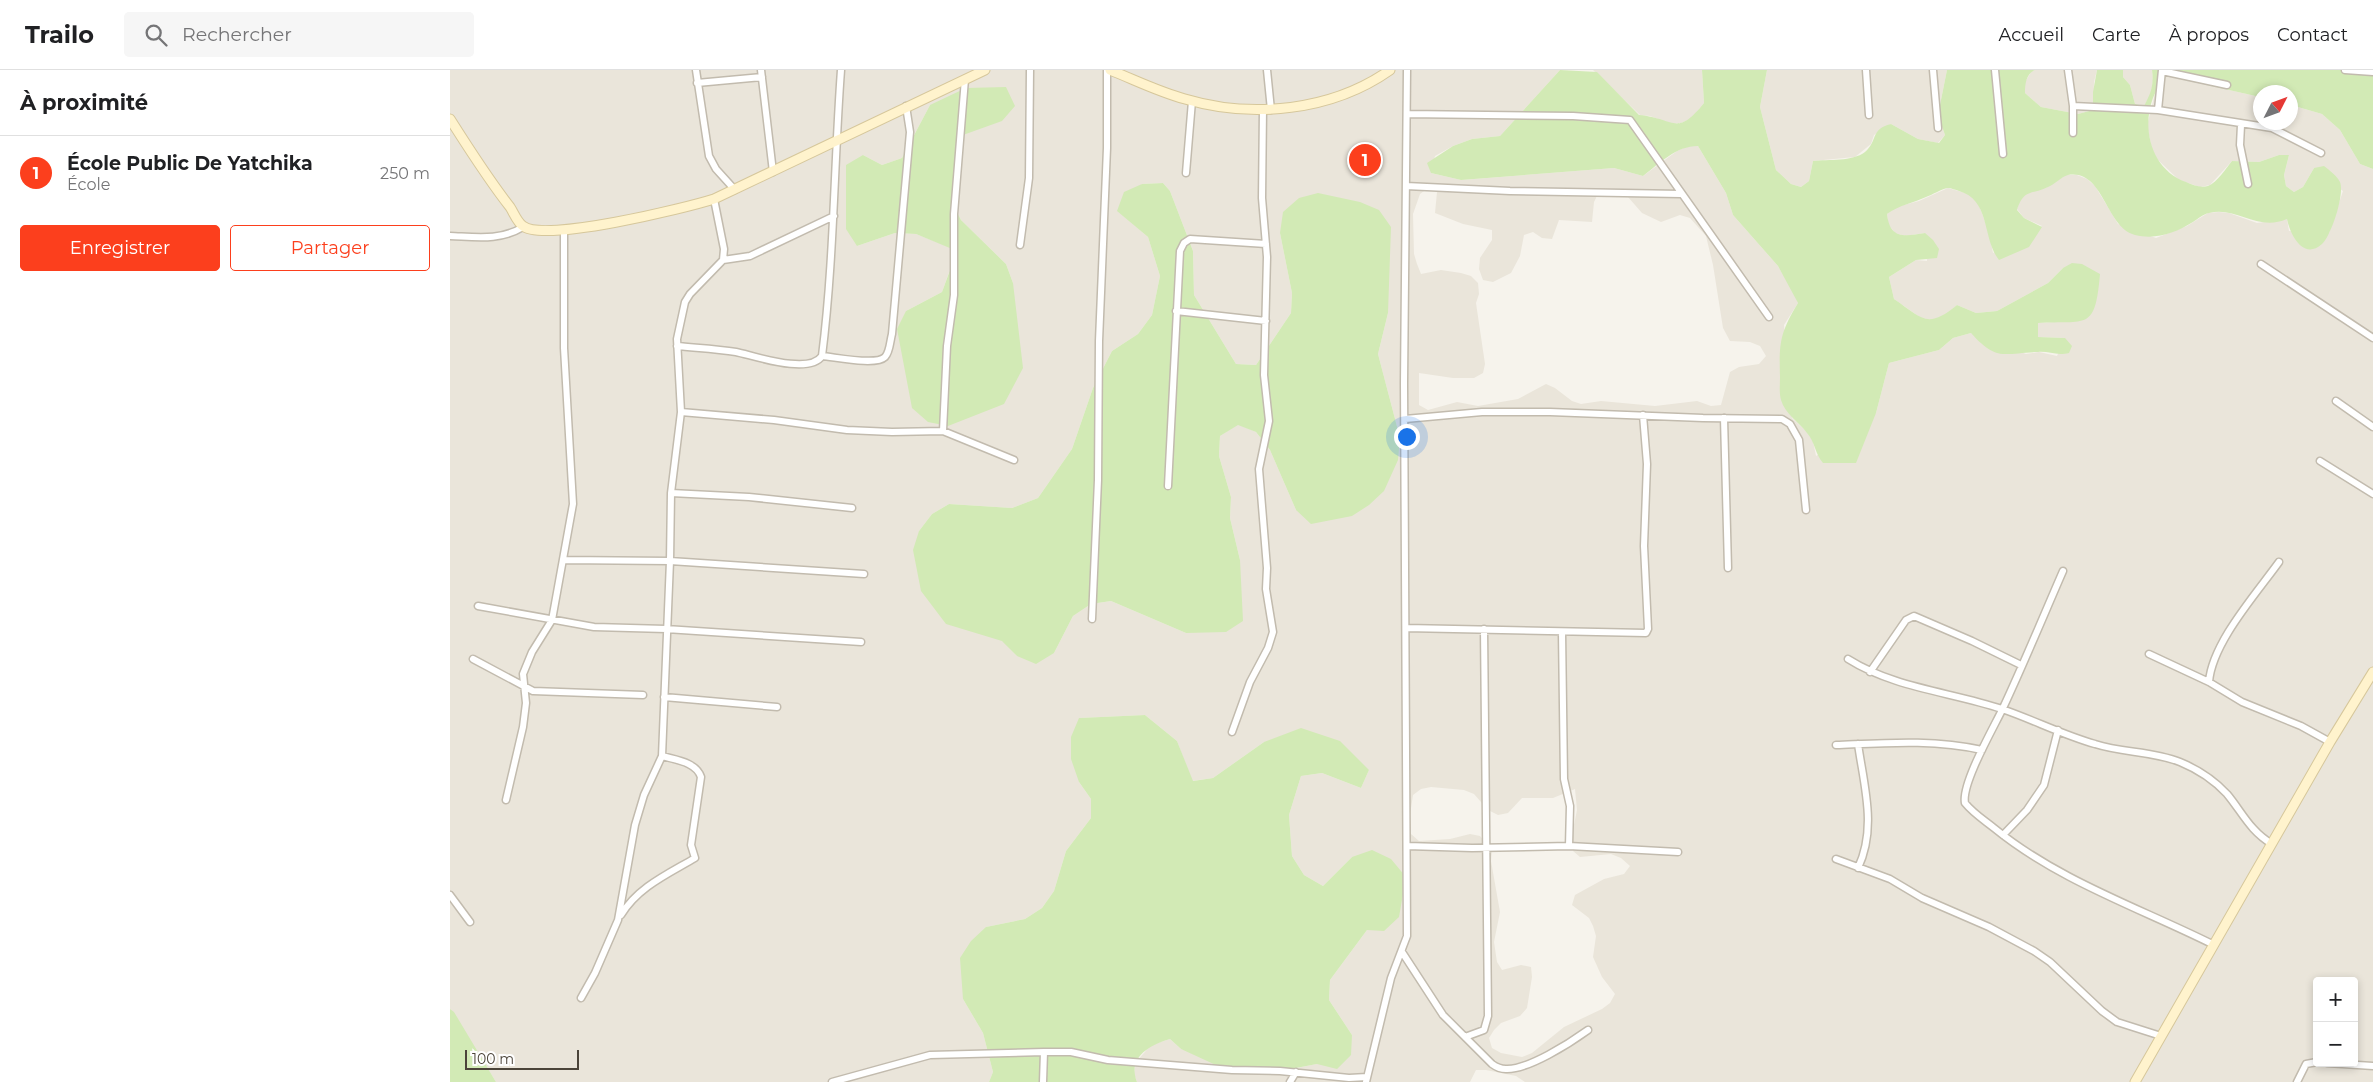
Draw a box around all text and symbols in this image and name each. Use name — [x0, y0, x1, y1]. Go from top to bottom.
search box — [124, 12, 474, 57]
text: Trailo — [25, 20, 94, 49]
icon: search — [142, 21, 170, 49]
text: Rechercher — [182, 23, 292, 46]
text: Accueil — [1999, 24, 2064, 46]
text: Carte — [2092, 24, 2141, 46]
text: À propos — [2169, 24, 2249, 46]
text: Contact — [2277, 24, 2348, 46]
north arrow — [2253, 85, 2298, 130]
text: À proximité — [20, 90, 148, 115]
pin: 1 — [1349, 141, 1381, 179]
text: École Public De Yatchika — [67, 152, 313, 175]
text: 1 — [33, 164, 39, 183]
text: 250 m — [380, 164, 430, 183]
text: École — [67, 175, 110, 194]
button: Enregistrer — [20, 225, 220, 271]
button: Partager — [230, 225, 430, 271]
your location — [1394, 424, 1420, 450]
map controls — [2313, 977, 2358, 1067]
button: + — [2313, 977, 2358, 1022]
button: − — [2313, 1022, 2358, 1067]
scale bar — [465, 1047, 579, 1070]
text: 100 m — [472, 1050, 514, 1068]

